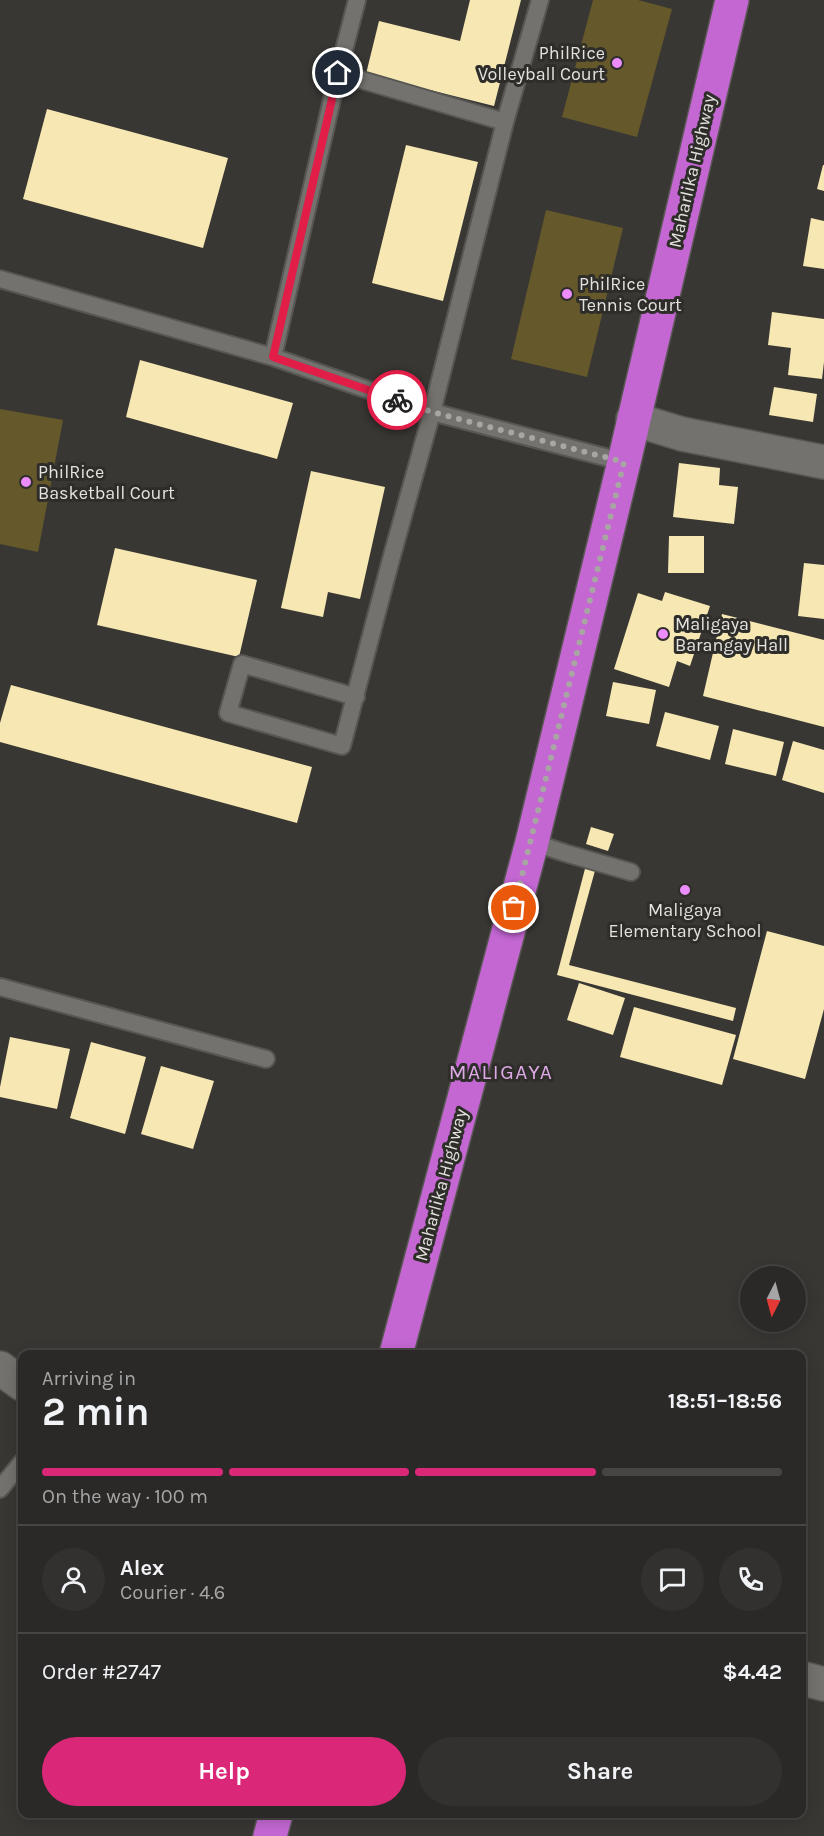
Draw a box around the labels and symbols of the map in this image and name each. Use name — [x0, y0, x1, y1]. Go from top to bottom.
place label: PhilRice Volleyball Court — [478, 42, 605, 85]
pin — [312, 47, 363, 98]
marker: PhilRice Volleyball Court — [610, 56, 624, 70]
street label: Maharlika Highway — [664, 91, 721, 250]
place label: PhilRice Tennis Court — [579, 273, 682, 316]
marker: PhilRice Tennis Court — [560, 287, 574, 301]
courier — [367, 370, 427, 430]
place label: PhilRice Basketball Court — [38, 461, 175, 504]
marker: PhilRice Basketball Court — [19, 475, 33, 489]
place label: Maligaya Barangay Hall — [675, 613, 788, 656]
marker: Maligaya Barangay Hall — [656, 627, 670, 641]
pin — [488, 882, 539, 933]
marker: Maligaya Elementary School — [678, 883, 692, 897]
place label: Maligaya Elementary School — [609, 899, 761, 942]
district label: MALIGAYA — [449, 1060, 553, 1084]
street label: Maharlika Highway — [410, 1106, 472, 1264]
north arrow — [740, 1266, 806, 1332]

